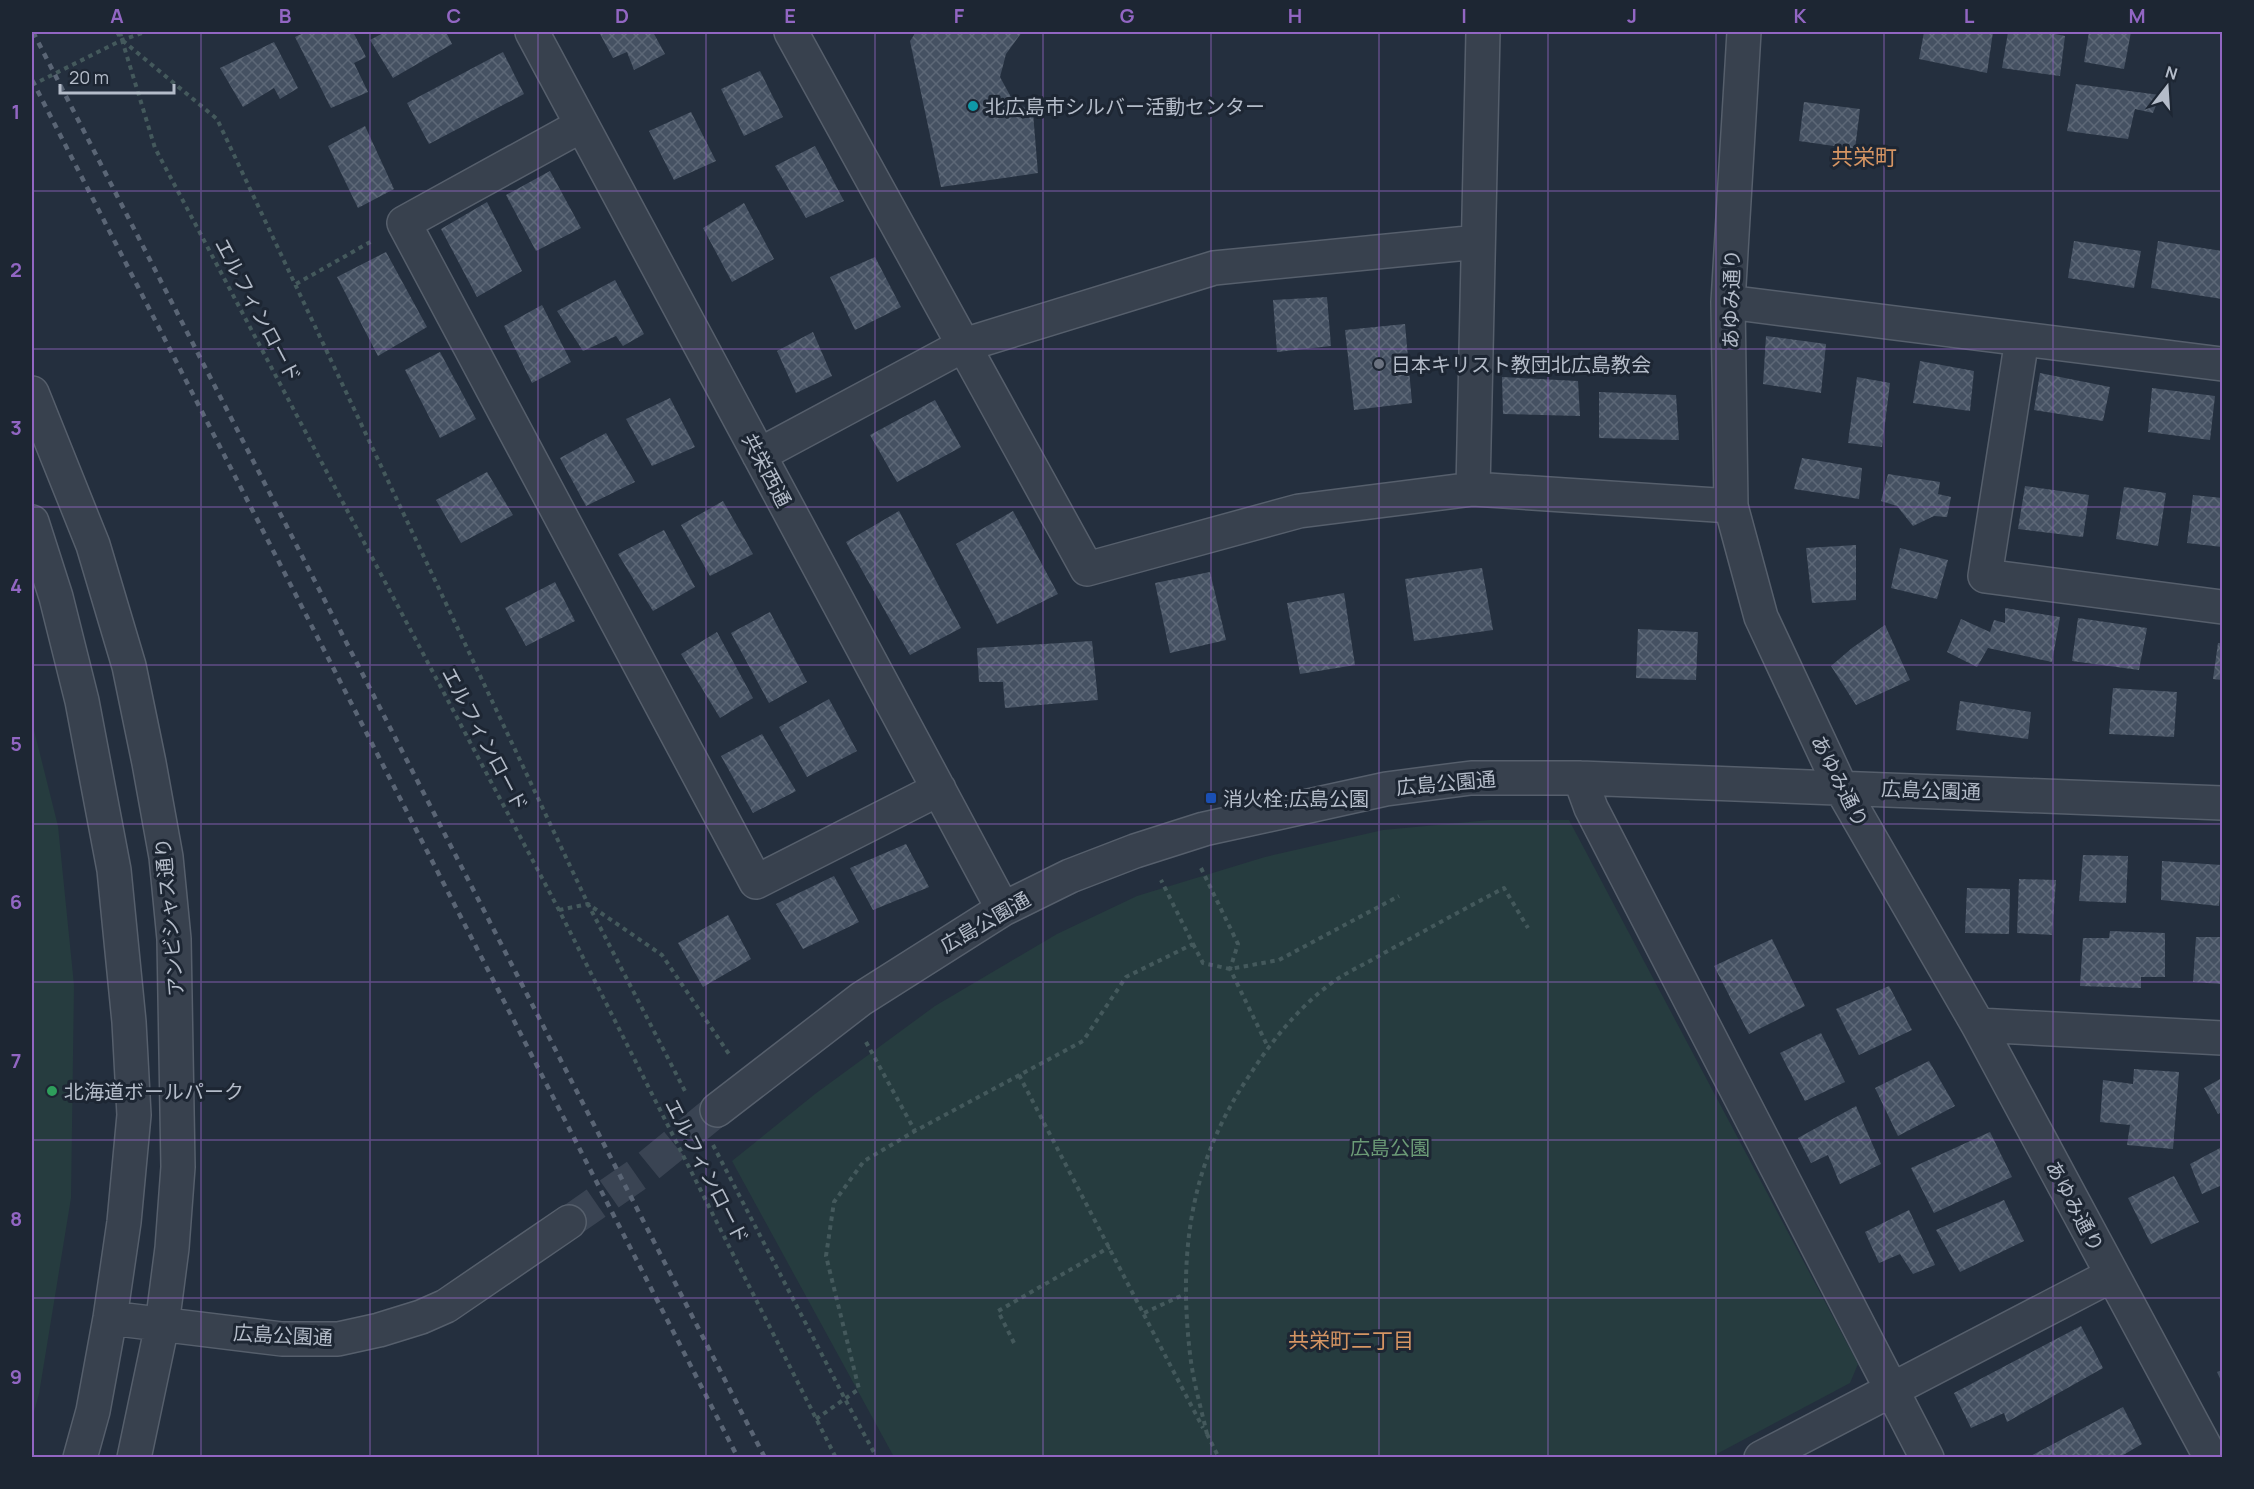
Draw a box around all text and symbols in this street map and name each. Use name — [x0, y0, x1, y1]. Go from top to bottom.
text: A — [110, 2, 124, 29]
text: B — [279, 2, 292, 29]
text: C — [447, 2, 461, 29]
text: D — [615, 2, 629, 29]
text: E — [784, 2, 796, 29]
text: F — [954, 2, 965, 29]
text: G — [1120, 2, 1135, 29]
text: H — [1288, 2, 1302, 29]
text: I — [1461, 2, 1467, 29]
text: J — [1627, 2, 1637, 29]
text: K — [1794, 2, 1807, 29]
text: L — [1964, 2, 1975, 29]
text: M — [2128, 2, 2146, 29]
scale bar — [60, 57, 174, 95]
north arrow — [2137, 57, 2197, 117]
text: N — [2163, 60, 2180, 85]
text: 20 m — [69, 65, 109, 89]
place label: 北広島市シルバー活動センター — [985, 93, 1265, 120]
text: 1 — [12, 98, 20, 125]
marker: 北広島市シルバー活動センター — [966, 99, 980, 113]
district label: 共栄町 — [1831, 142, 1897, 172]
street label: エルフィンロード — [209, 233, 307, 387]
street label: あゆみ通り — [1717, 249, 1745, 349]
text: 2 — [10, 256, 22, 283]
place label: 日本キリスト教団北広島教会 — [1391, 351, 1651, 378]
marker: 日本キリスト教団北広島教会 — [1372, 357, 1386, 371]
text: 3 — [10, 414, 22, 441]
street label: 共栄西通 — [736, 428, 798, 512]
text: 4 — [10, 572, 22, 599]
street label: エルフィンロード — [436, 662, 534, 816]
text: 5 — [10, 730, 22, 757]
street label: あゆみ通り — [1805, 730, 1875, 832]
street label: 広島公園通 — [1395, 765, 1497, 801]
street label: 広島公園通 — [1881, 775, 1981, 805]
place label: 消火栓;広島公園 — [1223, 785, 1369, 812]
marker: 消火栓;広島公園 — [1204, 791, 1218, 805]
street label: アンビシャス通り — [149, 837, 189, 997]
street label: 広島公園通 — [935, 885, 1035, 959]
text: 6 — [10, 888, 22, 915]
text: 7 — [11, 1047, 21, 1074]
place label: 北海道ボールパーク — [64, 1078, 244, 1105]
marker: 北海道ボールパーク — [45, 1084, 59, 1098]
street label: エルフィンロード — [659, 1094, 755, 1248]
park label: 広島公園 — [1350, 1134, 1430, 1161]
street label: あゆみ通り — [2040, 1156, 2110, 1256]
text: 8 — [10, 1205, 22, 1232]
street label: 広島公園通 — [232, 1319, 334, 1351]
district label: 共栄町二丁目 — [1288, 1326, 1414, 1354]
text: 9 — [10, 1363, 22, 1390]

